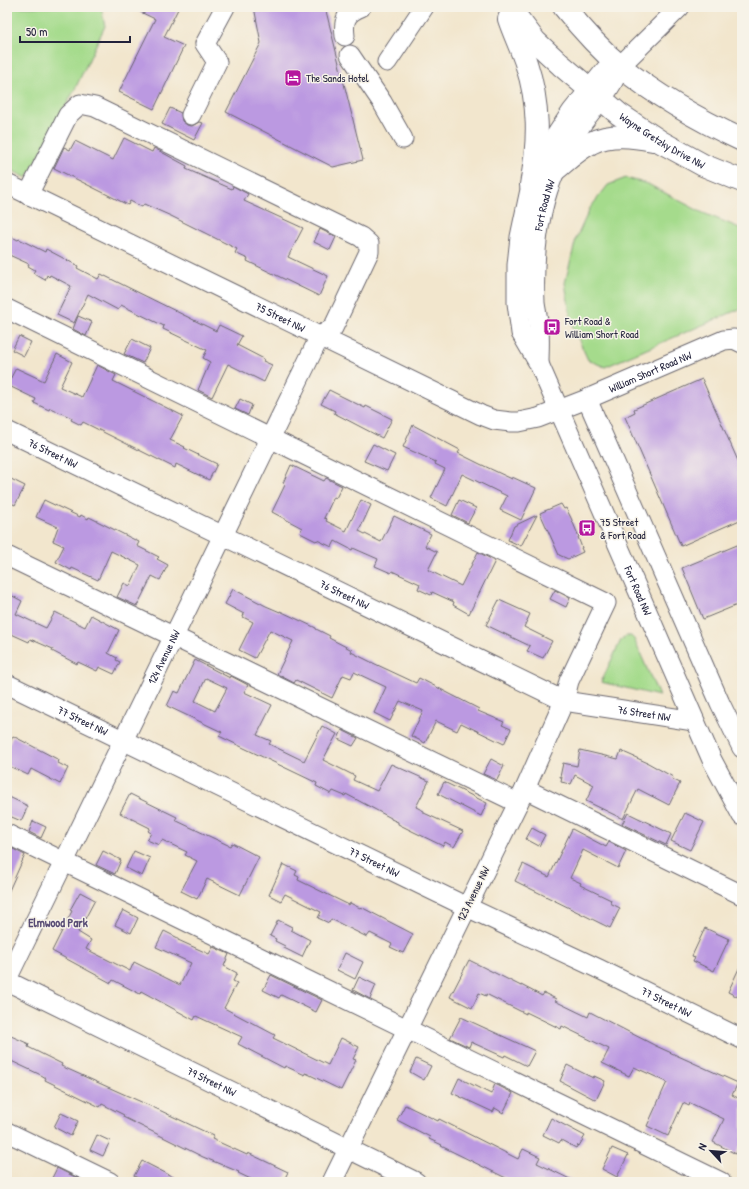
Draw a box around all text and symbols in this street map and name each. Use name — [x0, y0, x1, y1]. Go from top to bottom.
scale bar — [20, 18, 130, 44]
text: 50 m — [26, 23, 47, 40]
hotel icon: The Sands Hotel — [283, 68, 303, 88]
place label: The Sands Hotel — [306, 71, 369, 85]
street label: Wayne Gretzky Drive NW — [617, 109, 708, 172]
street label: Fort Road NW — [531, 178, 558, 233]
street label: 75 Street NW — [253, 299, 308, 335]
place label: Fort Road & William Short Road — [564, 314, 639, 341]
bus stop icon: Fort Road & William Short Road — [542, 317, 562, 337]
street label: William Short Road NW — [607, 348, 694, 396]
street label: 76 Street NW — [26, 435, 80, 471]
place label: 75 Street & Fort Road — [600, 515, 646, 542]
bus stop icon: 75 Street & Fort Road — [577, 518, 597, 538]
street label: Fort Road NW — [621, 563, 655, 618]
street label: 76 Street NW — [317, 577, 372, 613]
street label: 124 Avenue NW — [144, 627, 183, 687]
street label: 76 Street NW — [617, 702, 672, 724]
street label: 77 Street NW — [55, 703, 110, 739]
street label: 77 Street NW — [347, 844, 402, 880]
street label: 123 Avenue NW — [454, 864, 492, 924]
district label: Elmwood Park — [28, 914, 88, 931]
street label: 77 Street NW — [639, 984, 694, 1020]
street label: 79 Street NW — [185, 1064, 239, 1100]
north arrow — [691, 1131, 731, 1171]
text: N — [694, 1141, 710, 1152]

